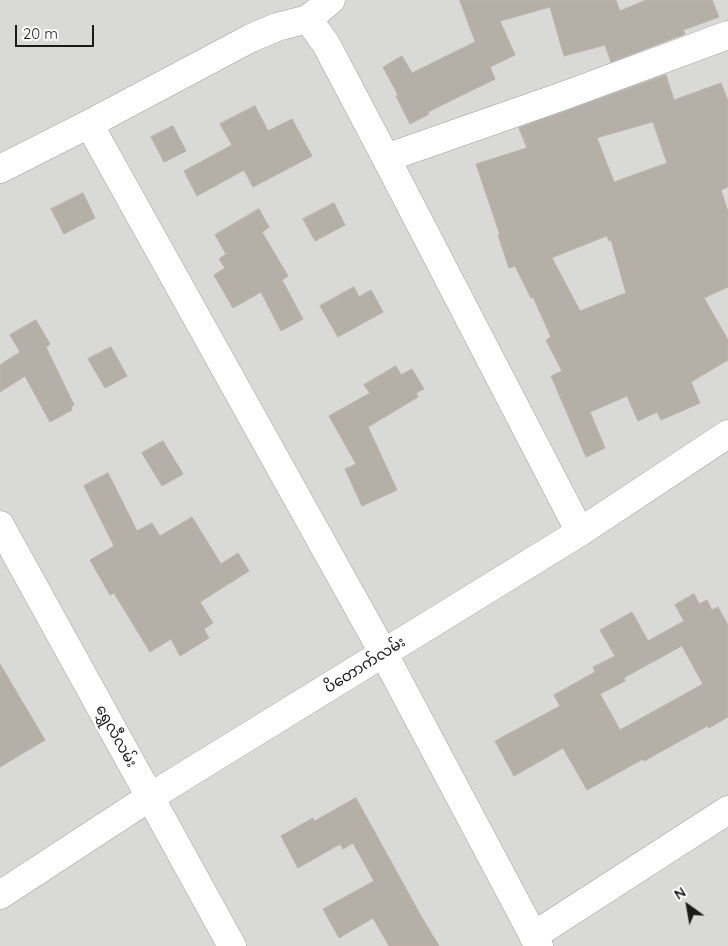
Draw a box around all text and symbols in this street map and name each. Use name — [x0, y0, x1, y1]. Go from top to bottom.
scale bar — [18, 15, 96, 47]
text: 20 m — [23, 24, 58, 43]
street label: ပိတောက်လမ်း — [321, 633, 409, 697]
street label: ရွှေလီလမ်း — [91, 702, 141, 770]
north arrow — [663, 881, 713, 931]
text: N — [671, 883, 689, 904]

